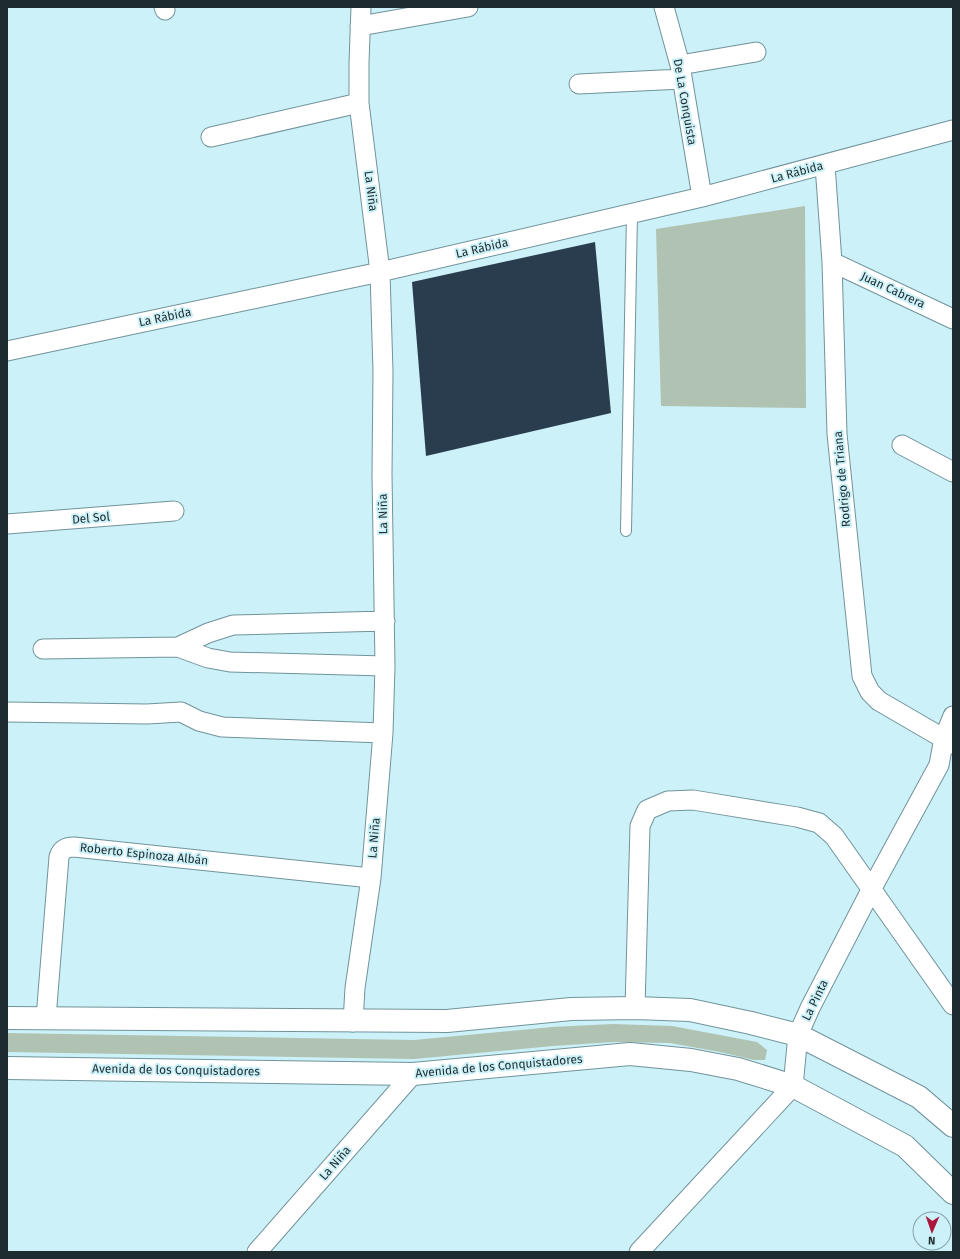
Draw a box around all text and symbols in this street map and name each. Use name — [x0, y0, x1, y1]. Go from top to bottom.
street label: De La Conquista — [671, 58, 699, 146]
street label: La Rábida — [769, 158, 825, 186]
street label: La Niña — [362, 170, 380, 212]
street label: La Rábida — [454, 235, 510, 261]
street label: Juan Cabrera — [859, 269, 927, 311]
street label: La Rábida — [137, 305, 193, 329]
street label: Rodrigo de Triana — [831, 430, 853, 528]
street label: La Niña — [376, 494, 390, 534]
street label: Del Sol — [71, 509, 111, 527]
street label: La Niña — [365, 817, 383, 859]
street label: Roberto Espinoza Albán — [79, 840, 209, 868]
street label: La Pinta — [799, 977, 831, 1023]
street label: Avenida de los Conquistadores — [415, 1052, 584, 1080]
street label: Avenida de los Conquistadores — [92, 1062, 260, 1078]
street label: La Niña — [316, 1143, 354, 1183]
north arrow — [912, 1211, 952, 1251]
text: N — [928, 1234, 936, 1247]

